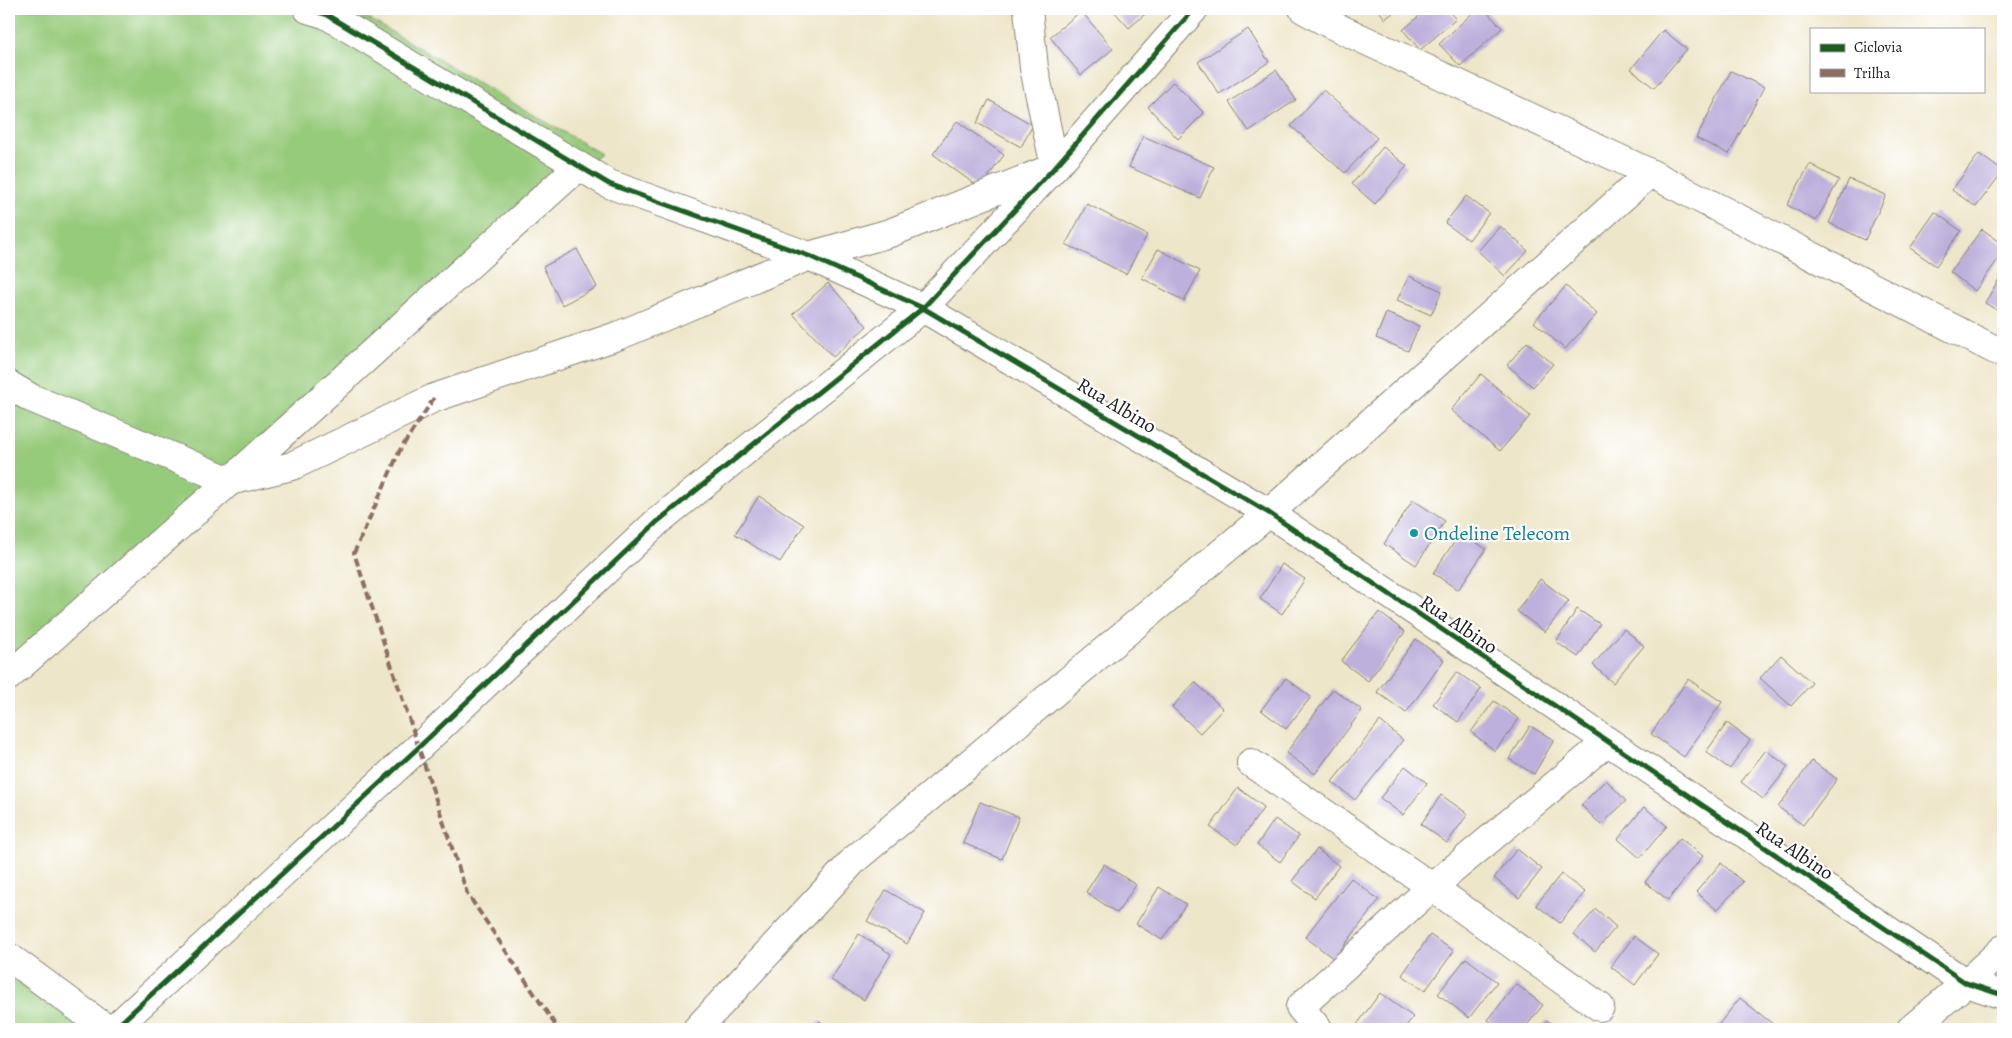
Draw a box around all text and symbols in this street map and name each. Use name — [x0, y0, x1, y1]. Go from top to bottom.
legend — [1810, 28, 1984, 92]
text: Ciclovia — [1854, 37, 1902, 57]
text: Trilha — [1854, 63, 1890, 83]
street label: Rua Albino — [1072, 371, 1162, 440]
place label: Ondeline Telecom — [1424, 520, 1571, 547]
marker: Ondeline Telecom — [1408, 527, 1420, 539]
street label: Rua Albino — [1414, 588, 1503, 660]
street label: Rua Albino — [1750, 814, 1839, 886]

